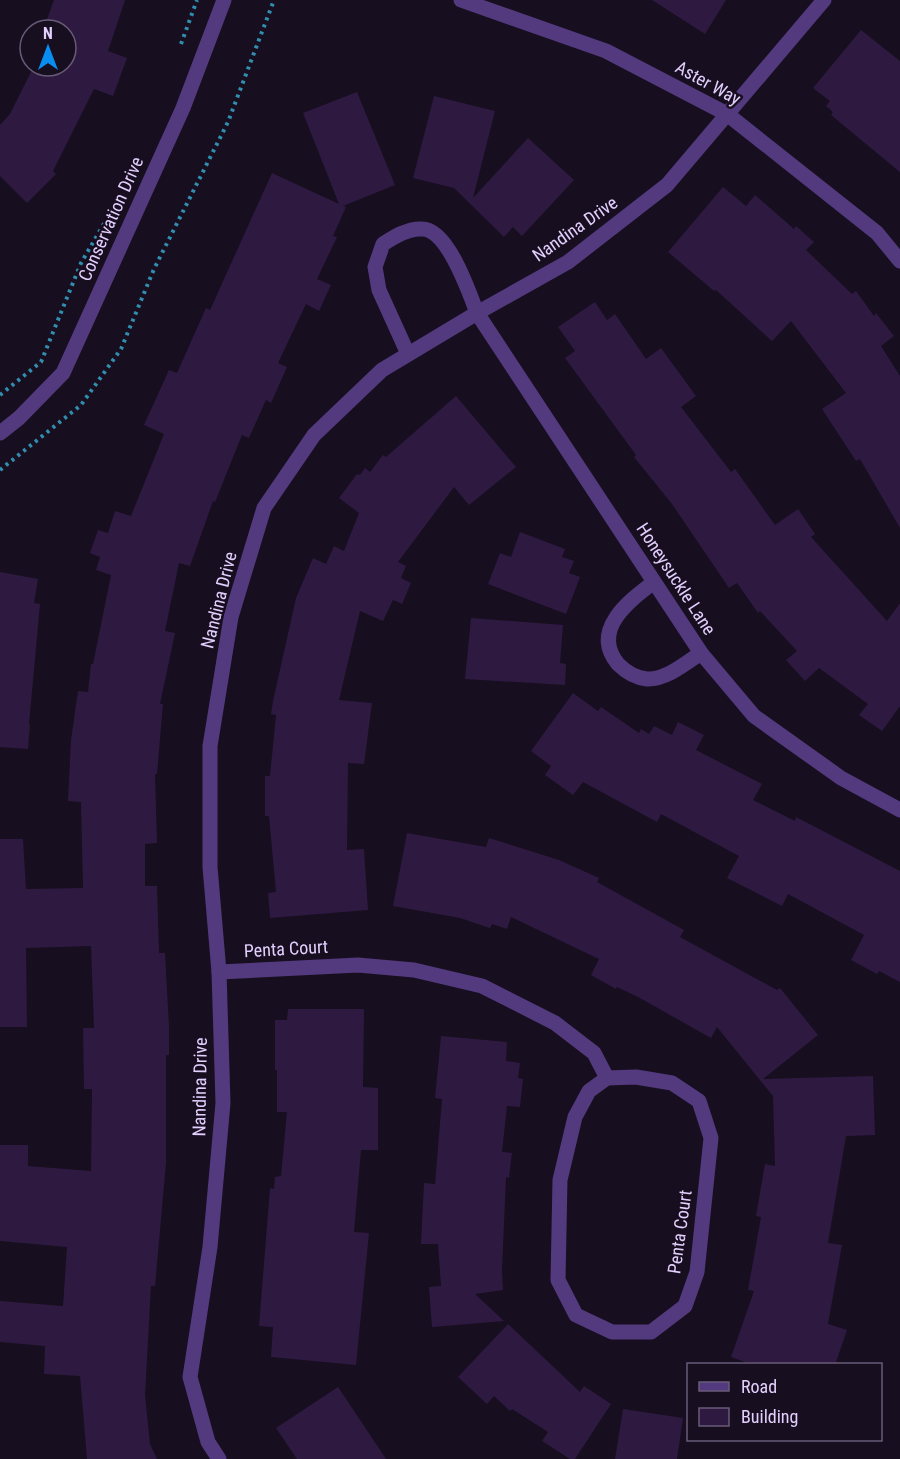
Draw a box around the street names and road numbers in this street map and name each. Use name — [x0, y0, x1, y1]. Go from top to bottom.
street label: Aster Way — [672, 56, 745, 109]
street label: Conservation Drive — [74, 153, 147, 284]
street label: Nandina Drive — [528, 192, 621, 266]
street label: Honeysuckle Lane — [632, 519, 720, 639]
street label: Nandina Drive — [196, 549, 241, 650]
street label: Penta Court — [243, 936, 329, 961]
street label: Nandina Drive — [188, 1037, 211, 1137]
street label: Penta Court — [663, 1189, 696, 1275]

